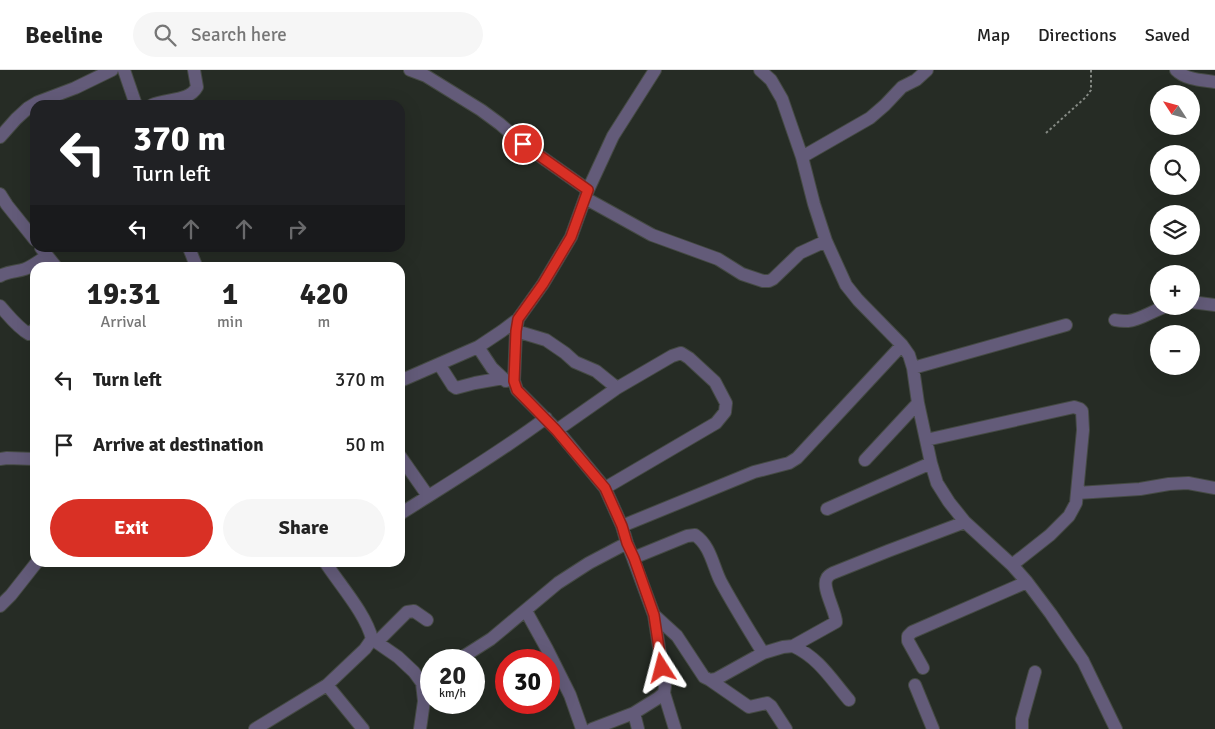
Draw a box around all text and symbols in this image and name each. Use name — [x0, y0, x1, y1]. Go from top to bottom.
search box — [133, 12, 483, 57]
text: Beeline — [25, 20, 103, 50]
icon: search — [151, 21, 179, 49]
text: Search here — [191, 23, 287, 47]
text: Map — [977, 24, 1010, 46]
text: Directions — [1038, 24, 1117, 46]
text: Saved — [1145, 24, 1190, 46]
north arrow — [1150, 85, 1200, 135]
map controls — [1150, 85, 1200, 375]
text: 370 m — [133, 117, 226, 160]
icon: left — [50, 120, 115, 185]
pin — [502, 123, 544, 165]
icon: arrive — [509, 130, 537, 158]
button: search — [1150, 145, 1200, 195]
text: Turn left — [133, 160, 211, 187]
button: layers — [1150, 205, 1200, 255]
icon: left — [124, 215, 152, 243]
icon: ahead — [177, 215, 205, 243]
icon: ahead — [230, 215, 258, 243]
icon: right — [283, 215, 311, 243]
button: + — [1150, 265, 1200, 315]
text: 19:31 — [87, 276, 160, 313]
text: 1 — [222, 276, 238, 313]
text: 420 — [300, 276, 348, 313]
text: Arrival — [100, 312, 147, 332]
text: min — [217, 312, 243, 332]
text: m — [318, 312, 330, 332]
button: − — [1150, 325, 1200, 375]
icon: left — [50, 366, 78, 394]
text: Turn left — [93, 368, 162, 392]
text: 370 m — [335, 368, 385, 392]
icon: arrive — [50, 431, 78, 459]
text: Arrive at destination — [93, 433, 264, 457]
text: 50 m — [345, 433, 385, 457]
button: Exit — [50, 499, 213, 557]
button: Share — [223, 499, 385, 557]
position arrow — [635, 641, 687, 693]
speed limit sign: 30 — [495, 649, 560, 714]
text: 20 — [439, 660, 466, 691]
text: km/h — [439, 686, 466, 701]

